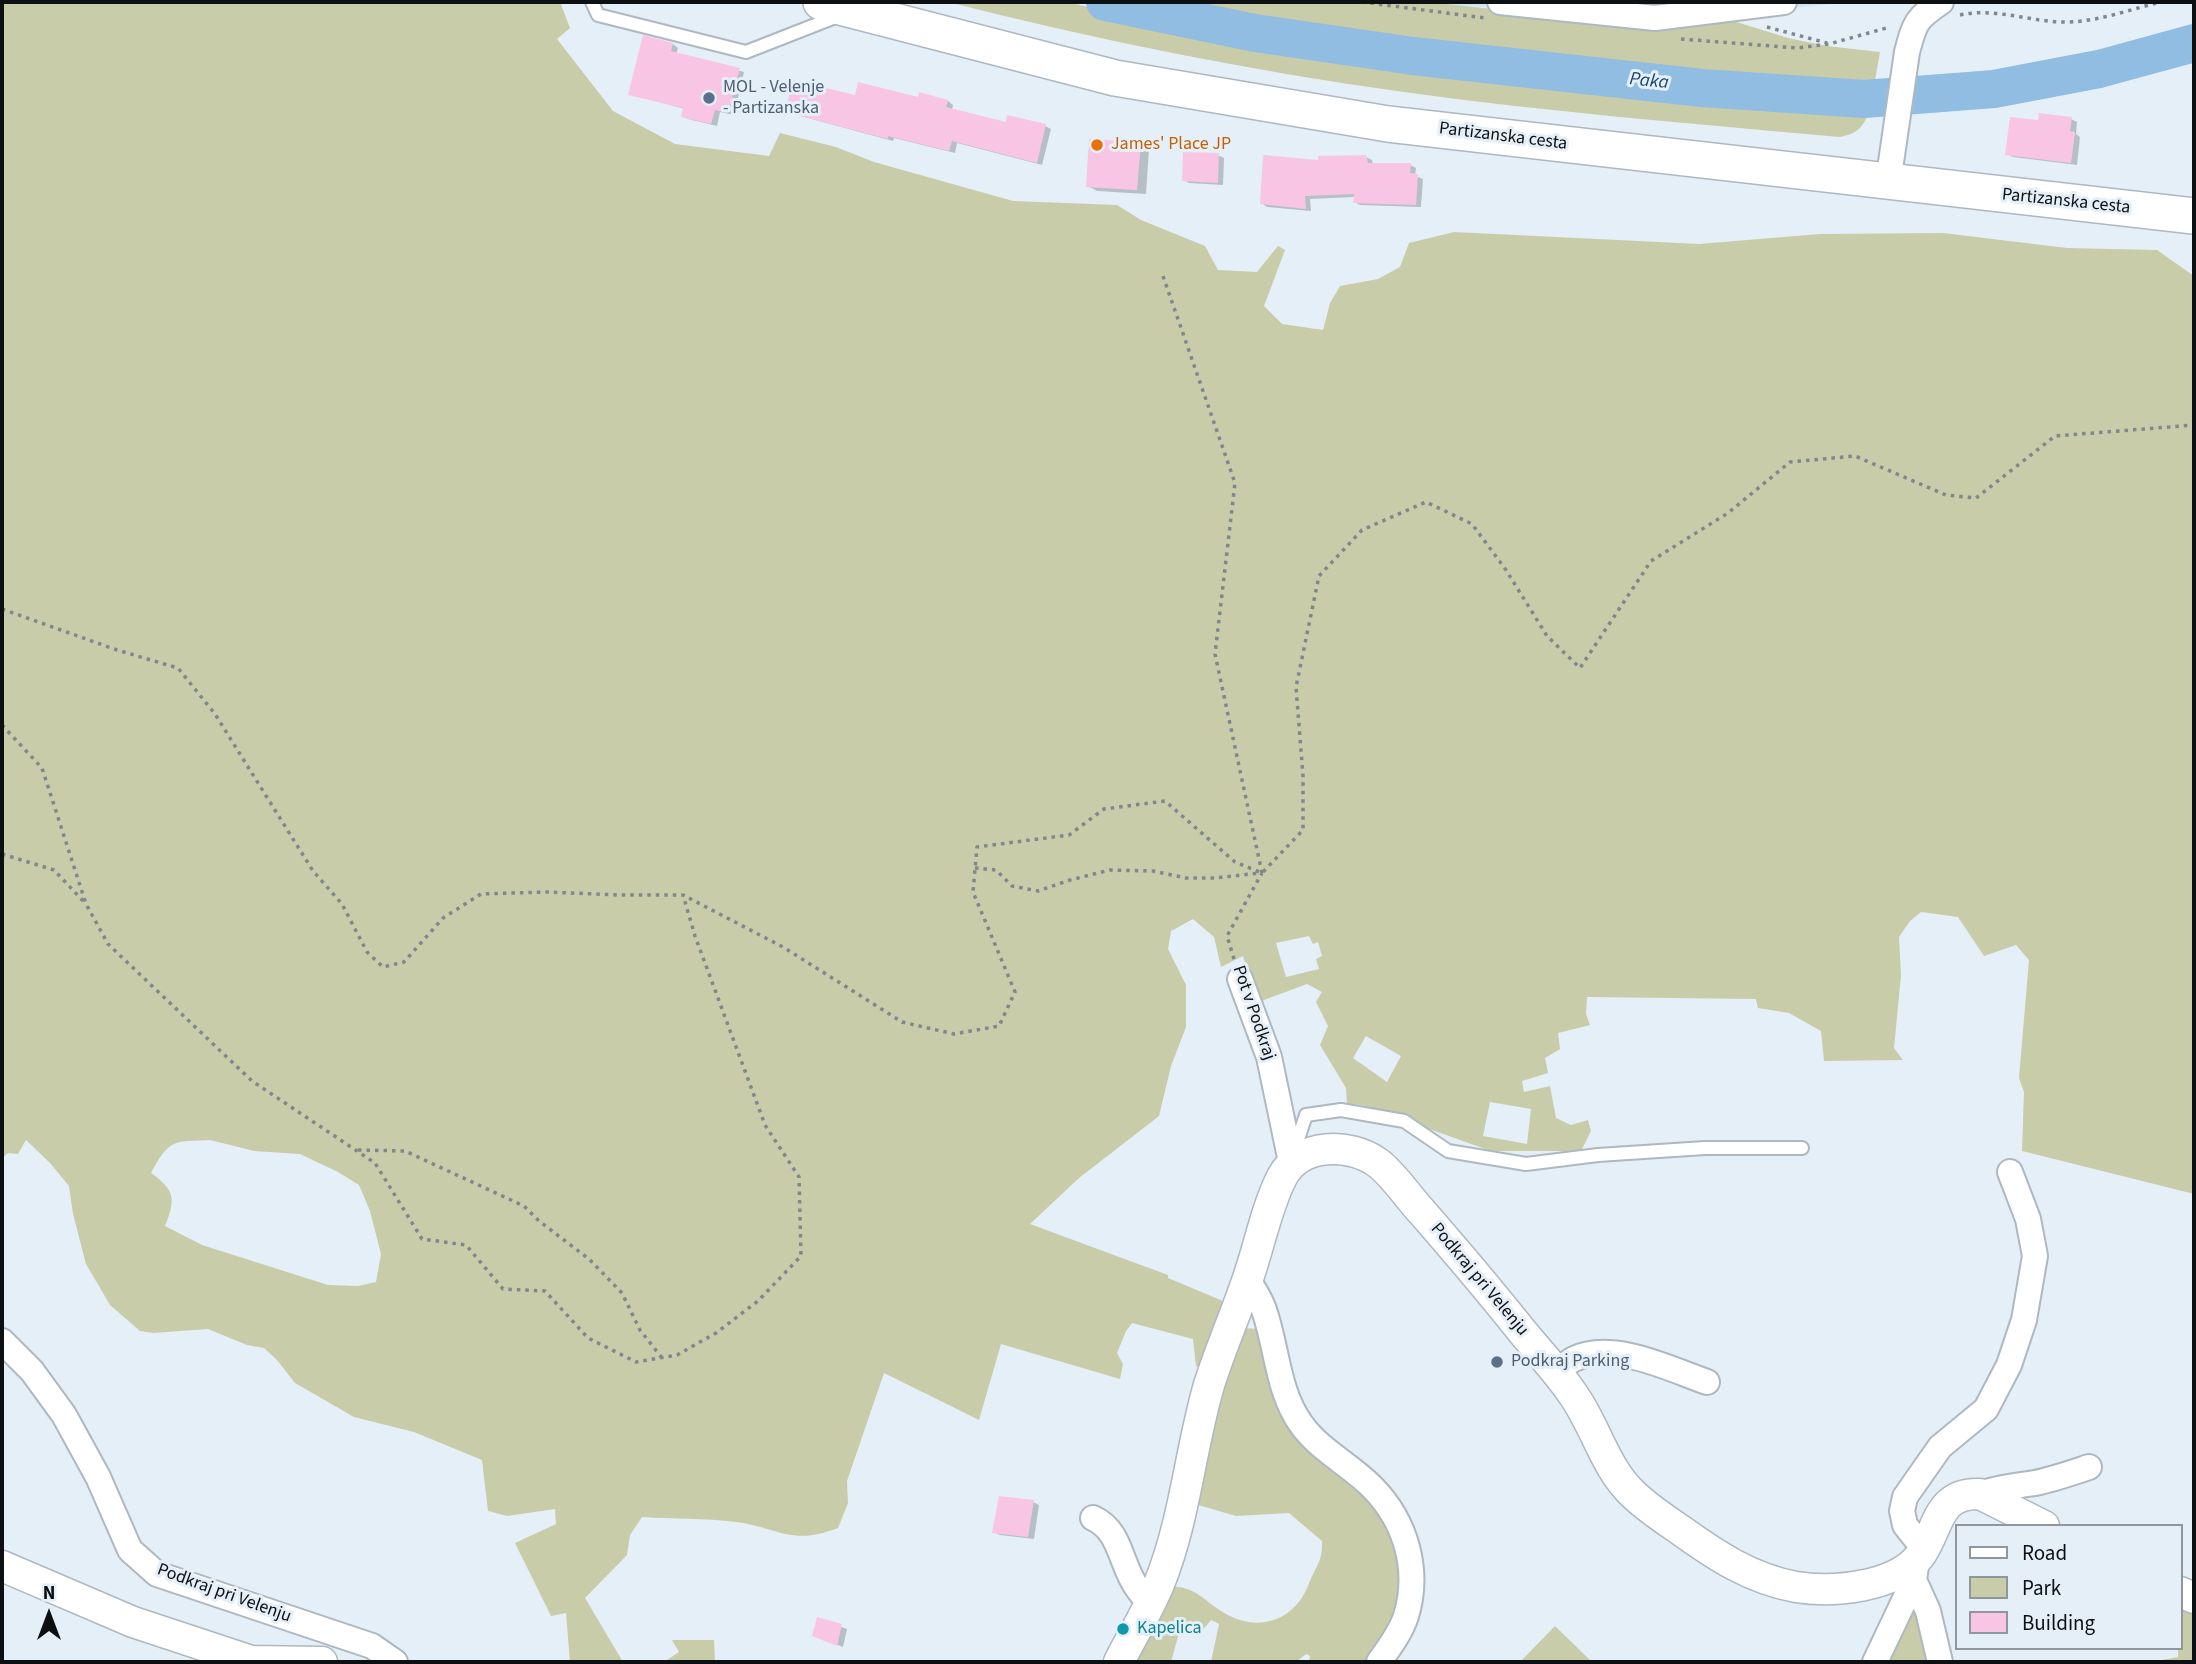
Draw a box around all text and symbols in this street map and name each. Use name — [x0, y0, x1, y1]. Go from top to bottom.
water label: Paka — [1628, 69, 1670, 95]
place label: MOL - Velenje - Partizanska — [723, 77, 824, 119]
marker: MOL - Velenje - Partizanska — [701, 90, 717, 106]
street label: Partizanska cesta — [1438, 118, 1568, 156]
place label: James' Place JP — [1111, 134, 1231, 156]
marker: James' Place JP — [1089, 137, 1105, 153]
street label: Partizanska cesta — [2001, 185, 2131, 219]
street label: Pot v Podkraj — [1227, 963, 1279, 1063]
street label: Podkraj pri Velenju — [1425, 1219, 1533, 1341]
place label: Podkraj Parking — [1511, 1351, 1629, 1373]
marker: Podkraj Parking — [1489, 1354, 1505, 1370]
legend — [1954, 1524, 2182, 1650]
text: Road — [2022, 1538, 2067, 1568]
street label: Podkraj pri Velenju — [154, 1560, 294, 1628]
text: Park — [2022, 1573, 2061, 1603]
north arrow — [14, 1580, 84, 1650]
text: N — [43, 1580, 55, 1607]
text: Building — [2022, 1608, 2095, 1638]
place label: Kapelica — [1137, 1618, 1202, 1640]
marker: Kapelica — [1115, 1621, 1131, 1637]

